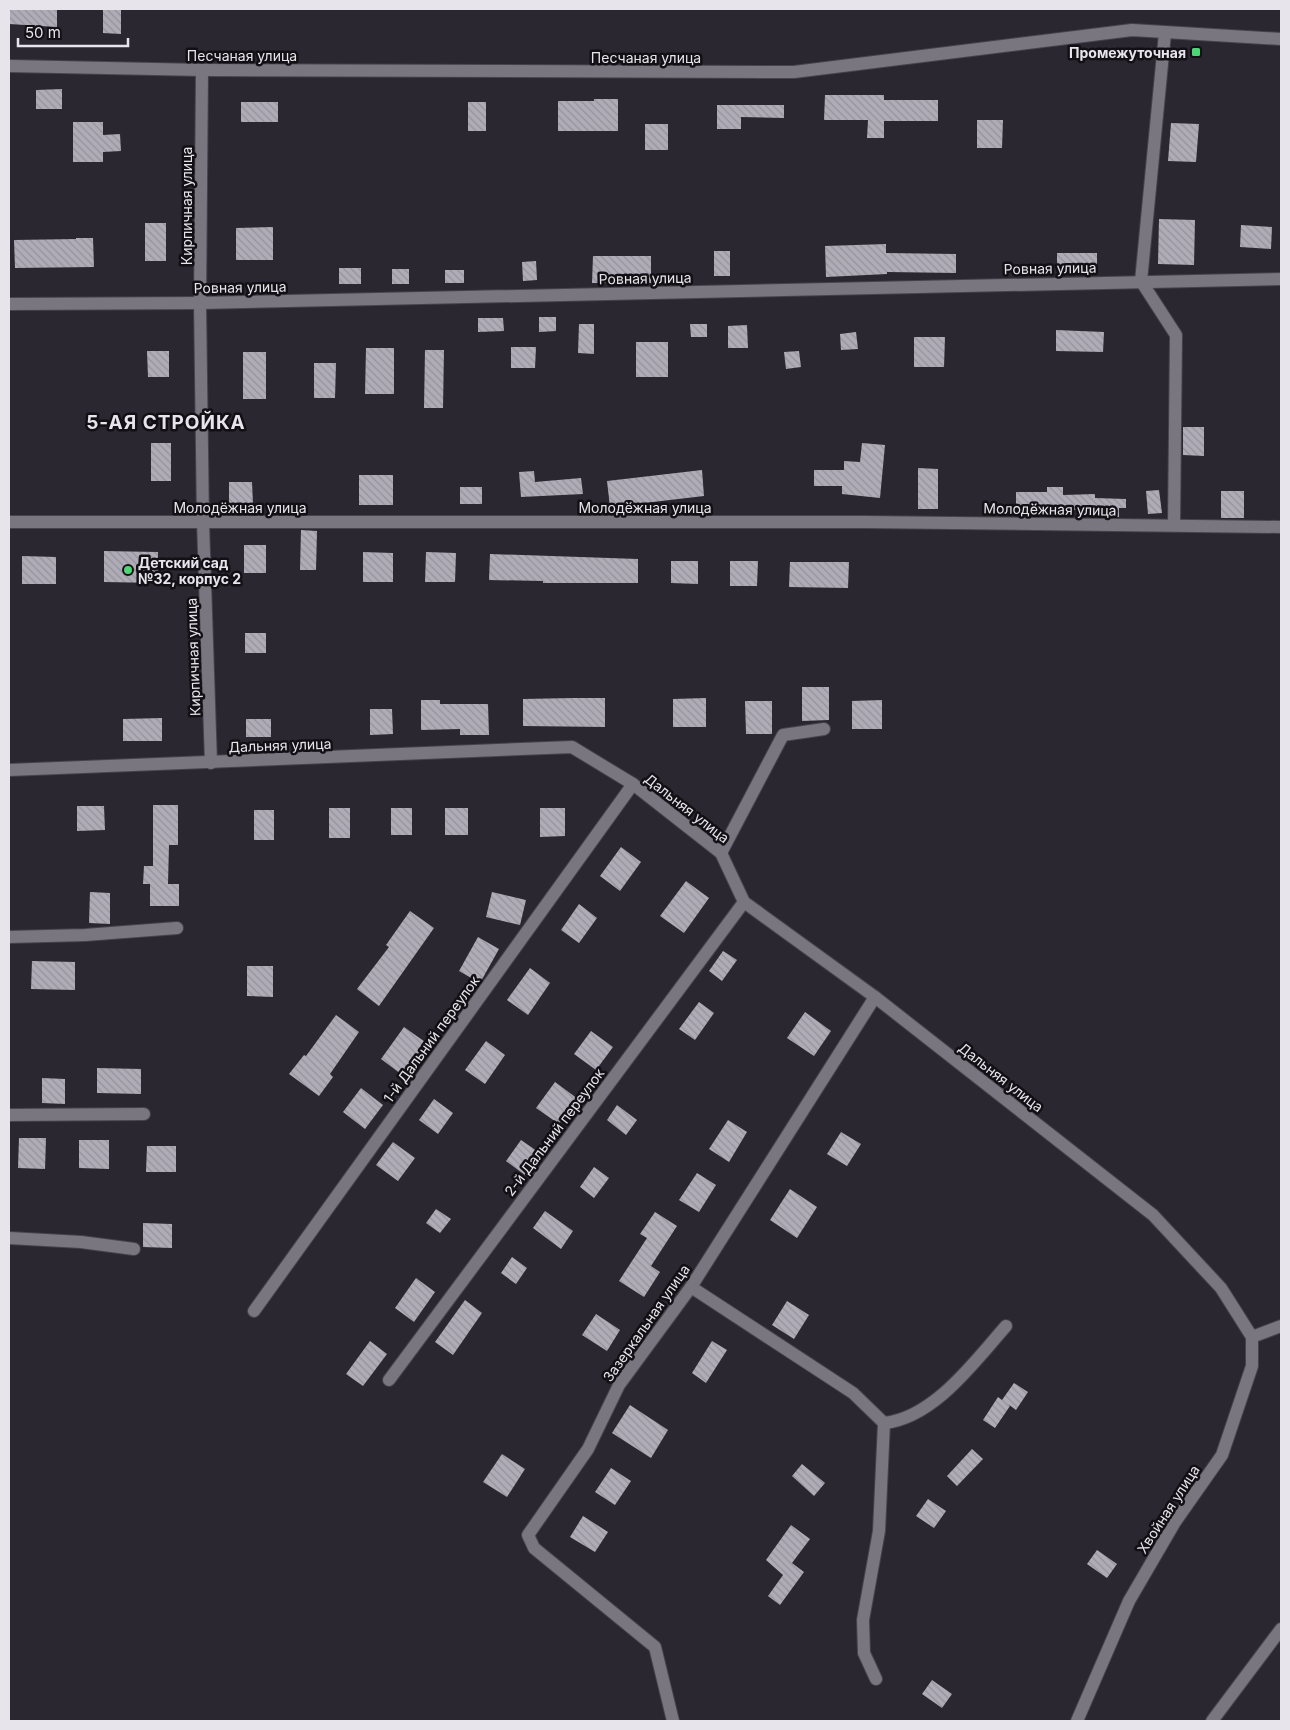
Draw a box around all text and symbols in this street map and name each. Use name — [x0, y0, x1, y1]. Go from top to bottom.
scale bar — [18, 15, 128, 47]
text: 50 m — [25, 23, 61, 42]
place label: Промежуточная — [1069, 44, 1186, 61]
marker: Промежуточная — [1190, 46, 1202, 58]
street label: Песчаная улица — [187, 47, 297, 64]
street label: Песчаная улица — [591, 49, 701, 66]
street label: Кирпичная улица — [178, 147, 195, 265]
street label: Ровная улица — [1003, 259, 1097, 277]
street label: Ровная улица — [598, 269, 692, 287]
street label: Ровная улица — [193, 278, 287, 296]
district label: 5-АЯ СТРОЙКА — [86, 410, 246, 434]
street label: Молодёжная улица — [173, 499, 307, 516]
street label: Молодёжная улица — [578, 499, 712, 516]
street label: Молодёжная улица — [983, 499, 1117, 519]
place label: Детский сад №32, корпус 2 — [138, 554, 241, 587]
marker: Детский сад №32, корпус 2 — [122, 564, 134, 576]
street label: Кирпичная улица — [182, 597, 204, 717]
street label: Дальняя улица — [228, 735, 332, 755]
street label: Дальняя улица — [641, 770, 733, 846]
street label: 1-й Дальний переулок — [379, 972, 483, 1106]
street label: Дальняя улица — [955, 1039, 1047, 1115]
street label: 2-й Дальний переулок — [500, 1065, 608, 1199]
street label: Зазеркальная улица — [599, 1261, 693, 1385]
street label: Хвойная улица — [1133, 1462, 1203, 1556]

